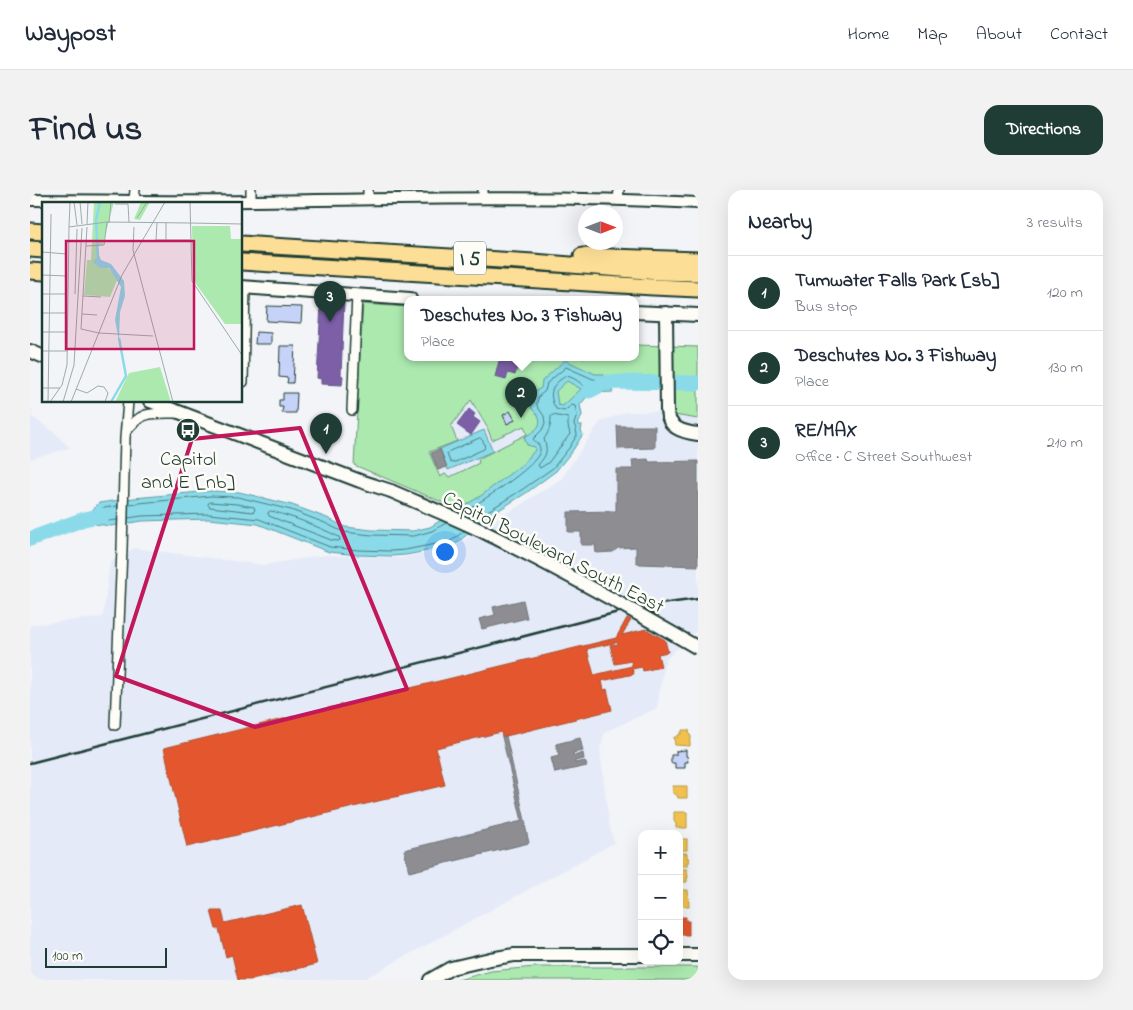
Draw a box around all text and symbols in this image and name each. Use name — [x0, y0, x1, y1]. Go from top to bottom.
text: Waypost — [25, 17, 116, 52]
text: Home — [848, 22, 889, 48]
text: Map — [917, 22, 948, 48]
text: About — [976, 22, 1022, 48]
text: Contact — [1050, 22, 1108, 48]
text: Find us — [30, 105, 142, 156]
button: Directions — [984, 105, 1103, 155]
inset map — [42, 202, 242, 402]
north arrow — [578, 205, 623, 250]
text: Nearby — [748, 208, 812, 238]
text: 3 results — [1027, 211, 1083, 235]
road number: I 5 — [454, 242, 486, 274]
text: Tumwater Falls Park [sb] — [795, 268, 999, 295]
pin: 3 — [314, 281, 346, 322]
text: 1 — [761, 281, 767, 305]
text: 120 m — [1047, 281, 1083, 305]
text: Bus stop — [795, 295, 858, 319]
popup — [404, 296, 639, 361]
text: Deschutes No. 3 Fishway — [421, 303, 622, 330]
text: Place — [421, 330, 455, 354]
text: Deschutes No. 3 Fishway — [795, 343, 996, 370]
text: 2 — [760, 356, 768, 380]
text: 130 m — [1048, 356, 1083, 380]
text: Place — [795, 370, 829, 394]
pin: 2 — [505, 377, 537, 418]
pin: 1 — [310, 413, 342, 454]
bus stop icon: Capitol and E [nb] — [175, 417, 201, 443]
text: RE/MAX — [795, 418, 857, 445]
text: 3 — [761, 431, 767, 455]
text: 210 m — [1047, 431, 1083, 455]
text: Office · C Street Southwest — [795, 445, 972, 469]
place label: Capitol and E [nb] — [141, 446, 235, 498]
street label: Capitol Boulevard South East — [437, 485, 669, 622]
your location — [432, 539, 458, 565]
map controls — [638, 830, 683, 965]
button: + — [638, 830, 683, 875]
button: − — [638, 875, 683, 920]
button: locate — [638, 920, 683, 965]
scale bar — [45, 945, 168, 968]
text: 100 m — [52, 946, 83, 967]

